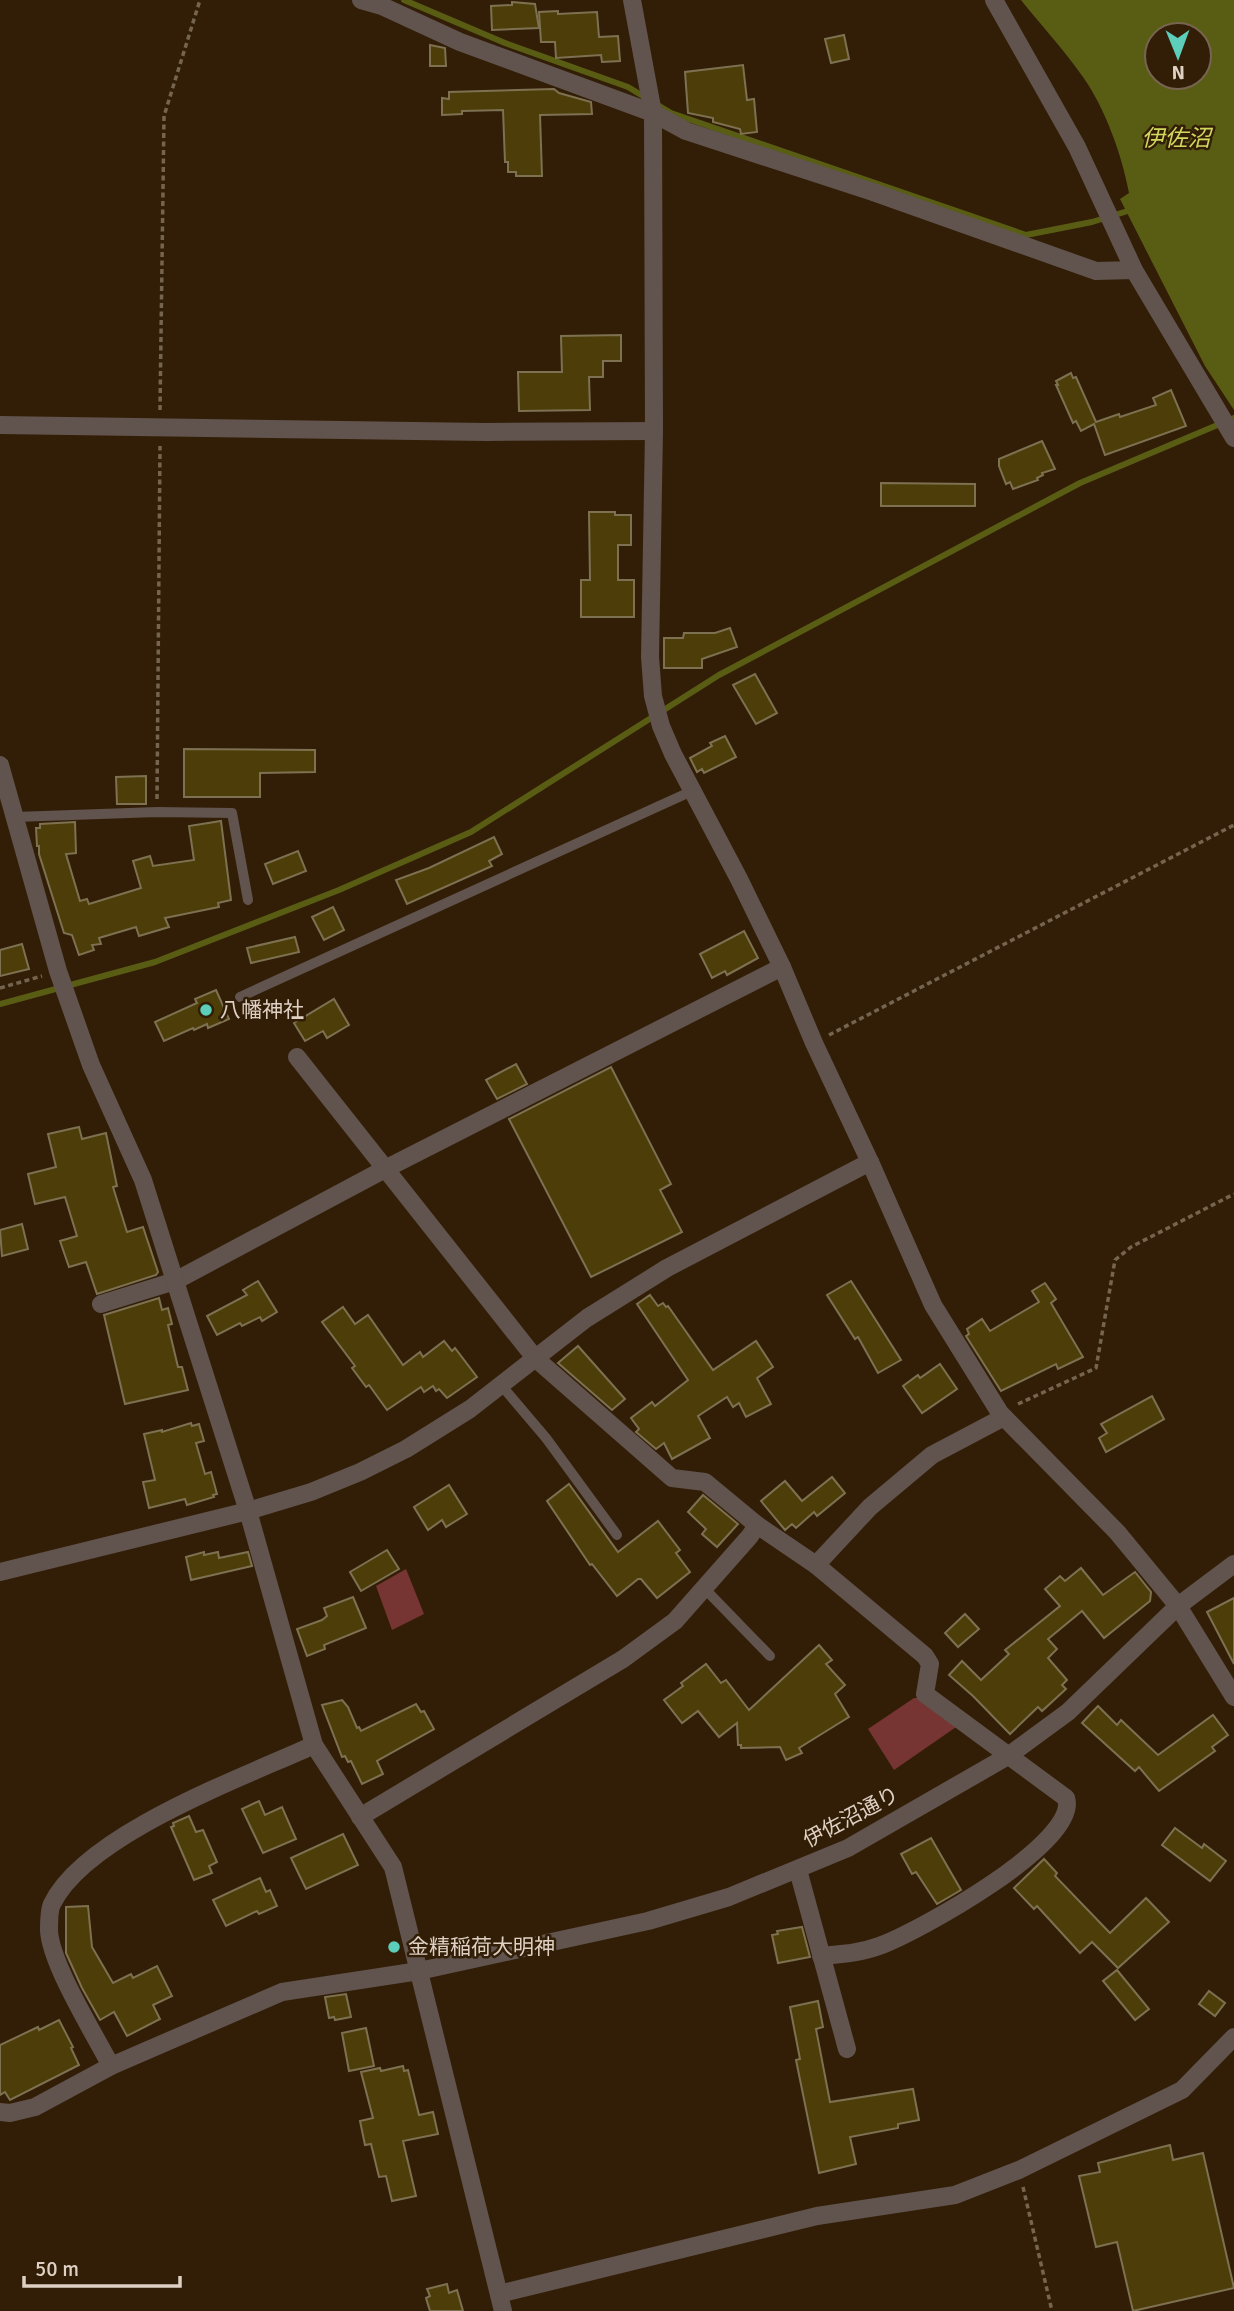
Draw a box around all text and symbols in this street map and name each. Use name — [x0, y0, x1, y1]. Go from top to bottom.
north arrow — [1143, 21, 1213, 91]
text: N — [1171, 60, 1185, 84]
water label: 伊佐沼 — [1142, 124, 1214, 153]
place label: 八幡神社 — [220, 997, 304, 1023]
marker: 八幡神社 — [198, 1002, 214, 1018]
street label: 伊佐沼通り — [799, 1781, 903, 1853]
place label: 金精稲荷大明神 — [408, 1934, 555, 1960]
marker: 金精稲荷大明神 — [386, 1939, 402, 1955]
scale bar — [24, 2244, 180, 2288]
text: 50 m — [35, 2256, 79, 2282]

